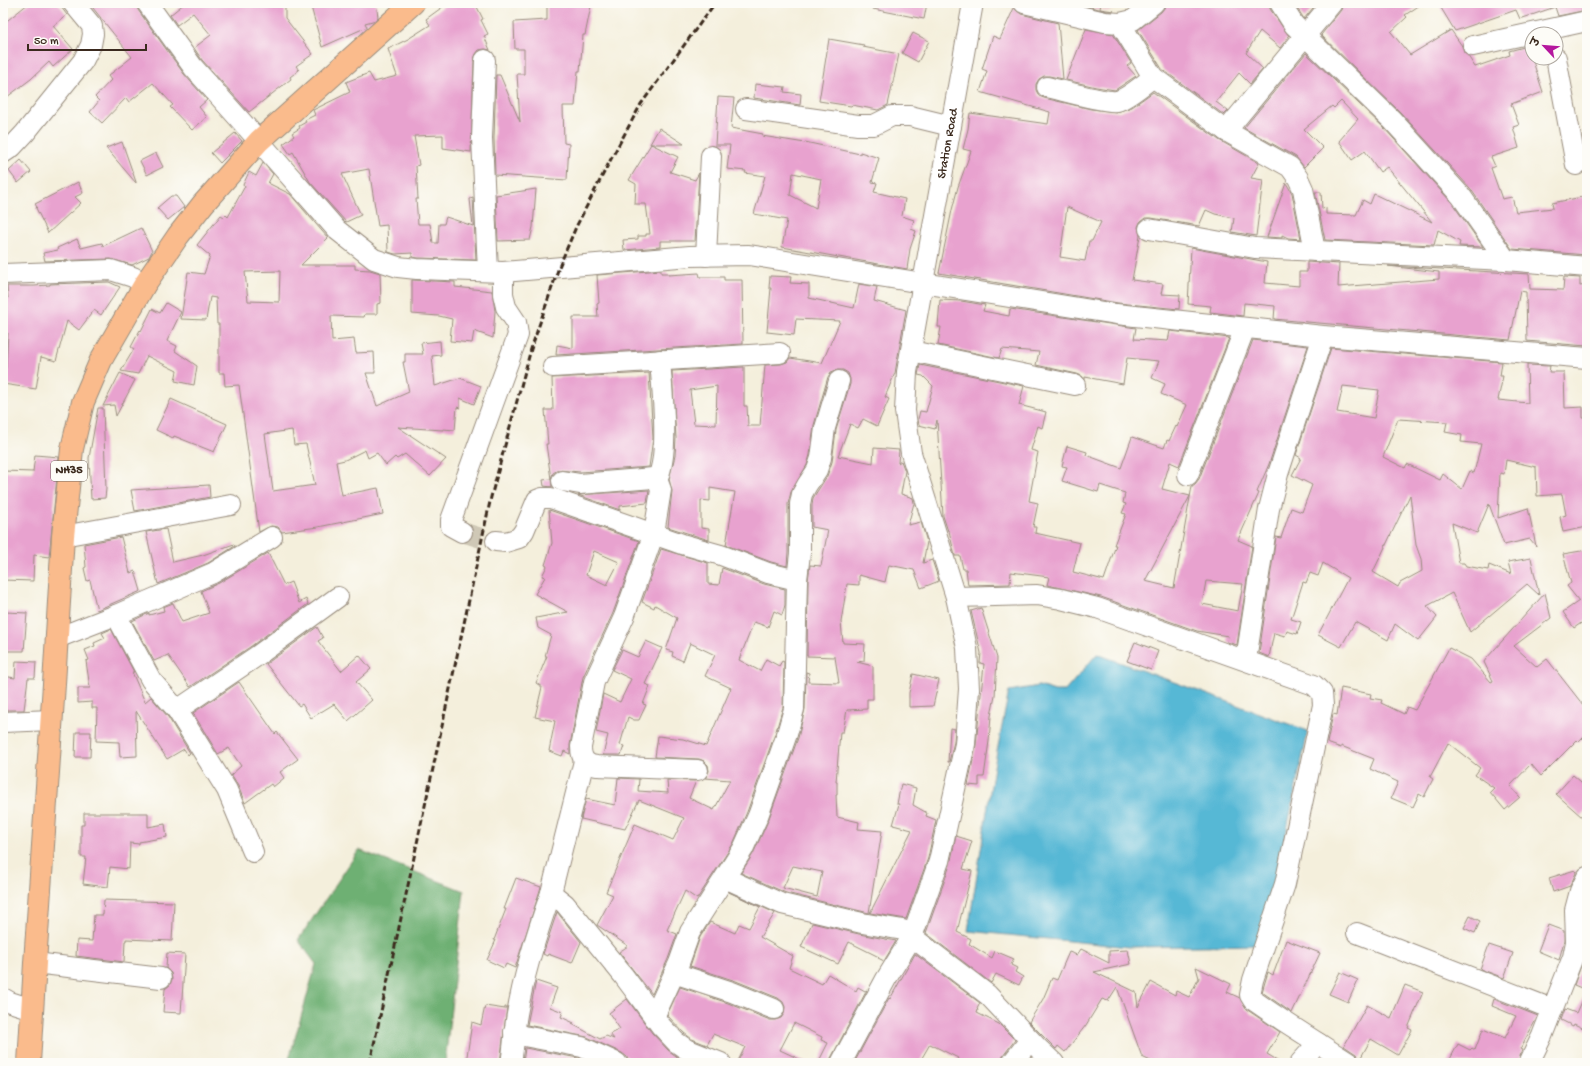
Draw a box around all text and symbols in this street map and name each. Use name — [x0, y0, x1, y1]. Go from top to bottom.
scale bar — [28, 26, 146, 52]
north arrow — [1524, 26, 1564, 66]
text: 50 m — [34, 35, 59, 49]
text: उ — [1528, 35, 1545, 49]
street label: Station Road — [934, 106, 962, 180]
road number: NH35 — [51, 461, 87, 481]

